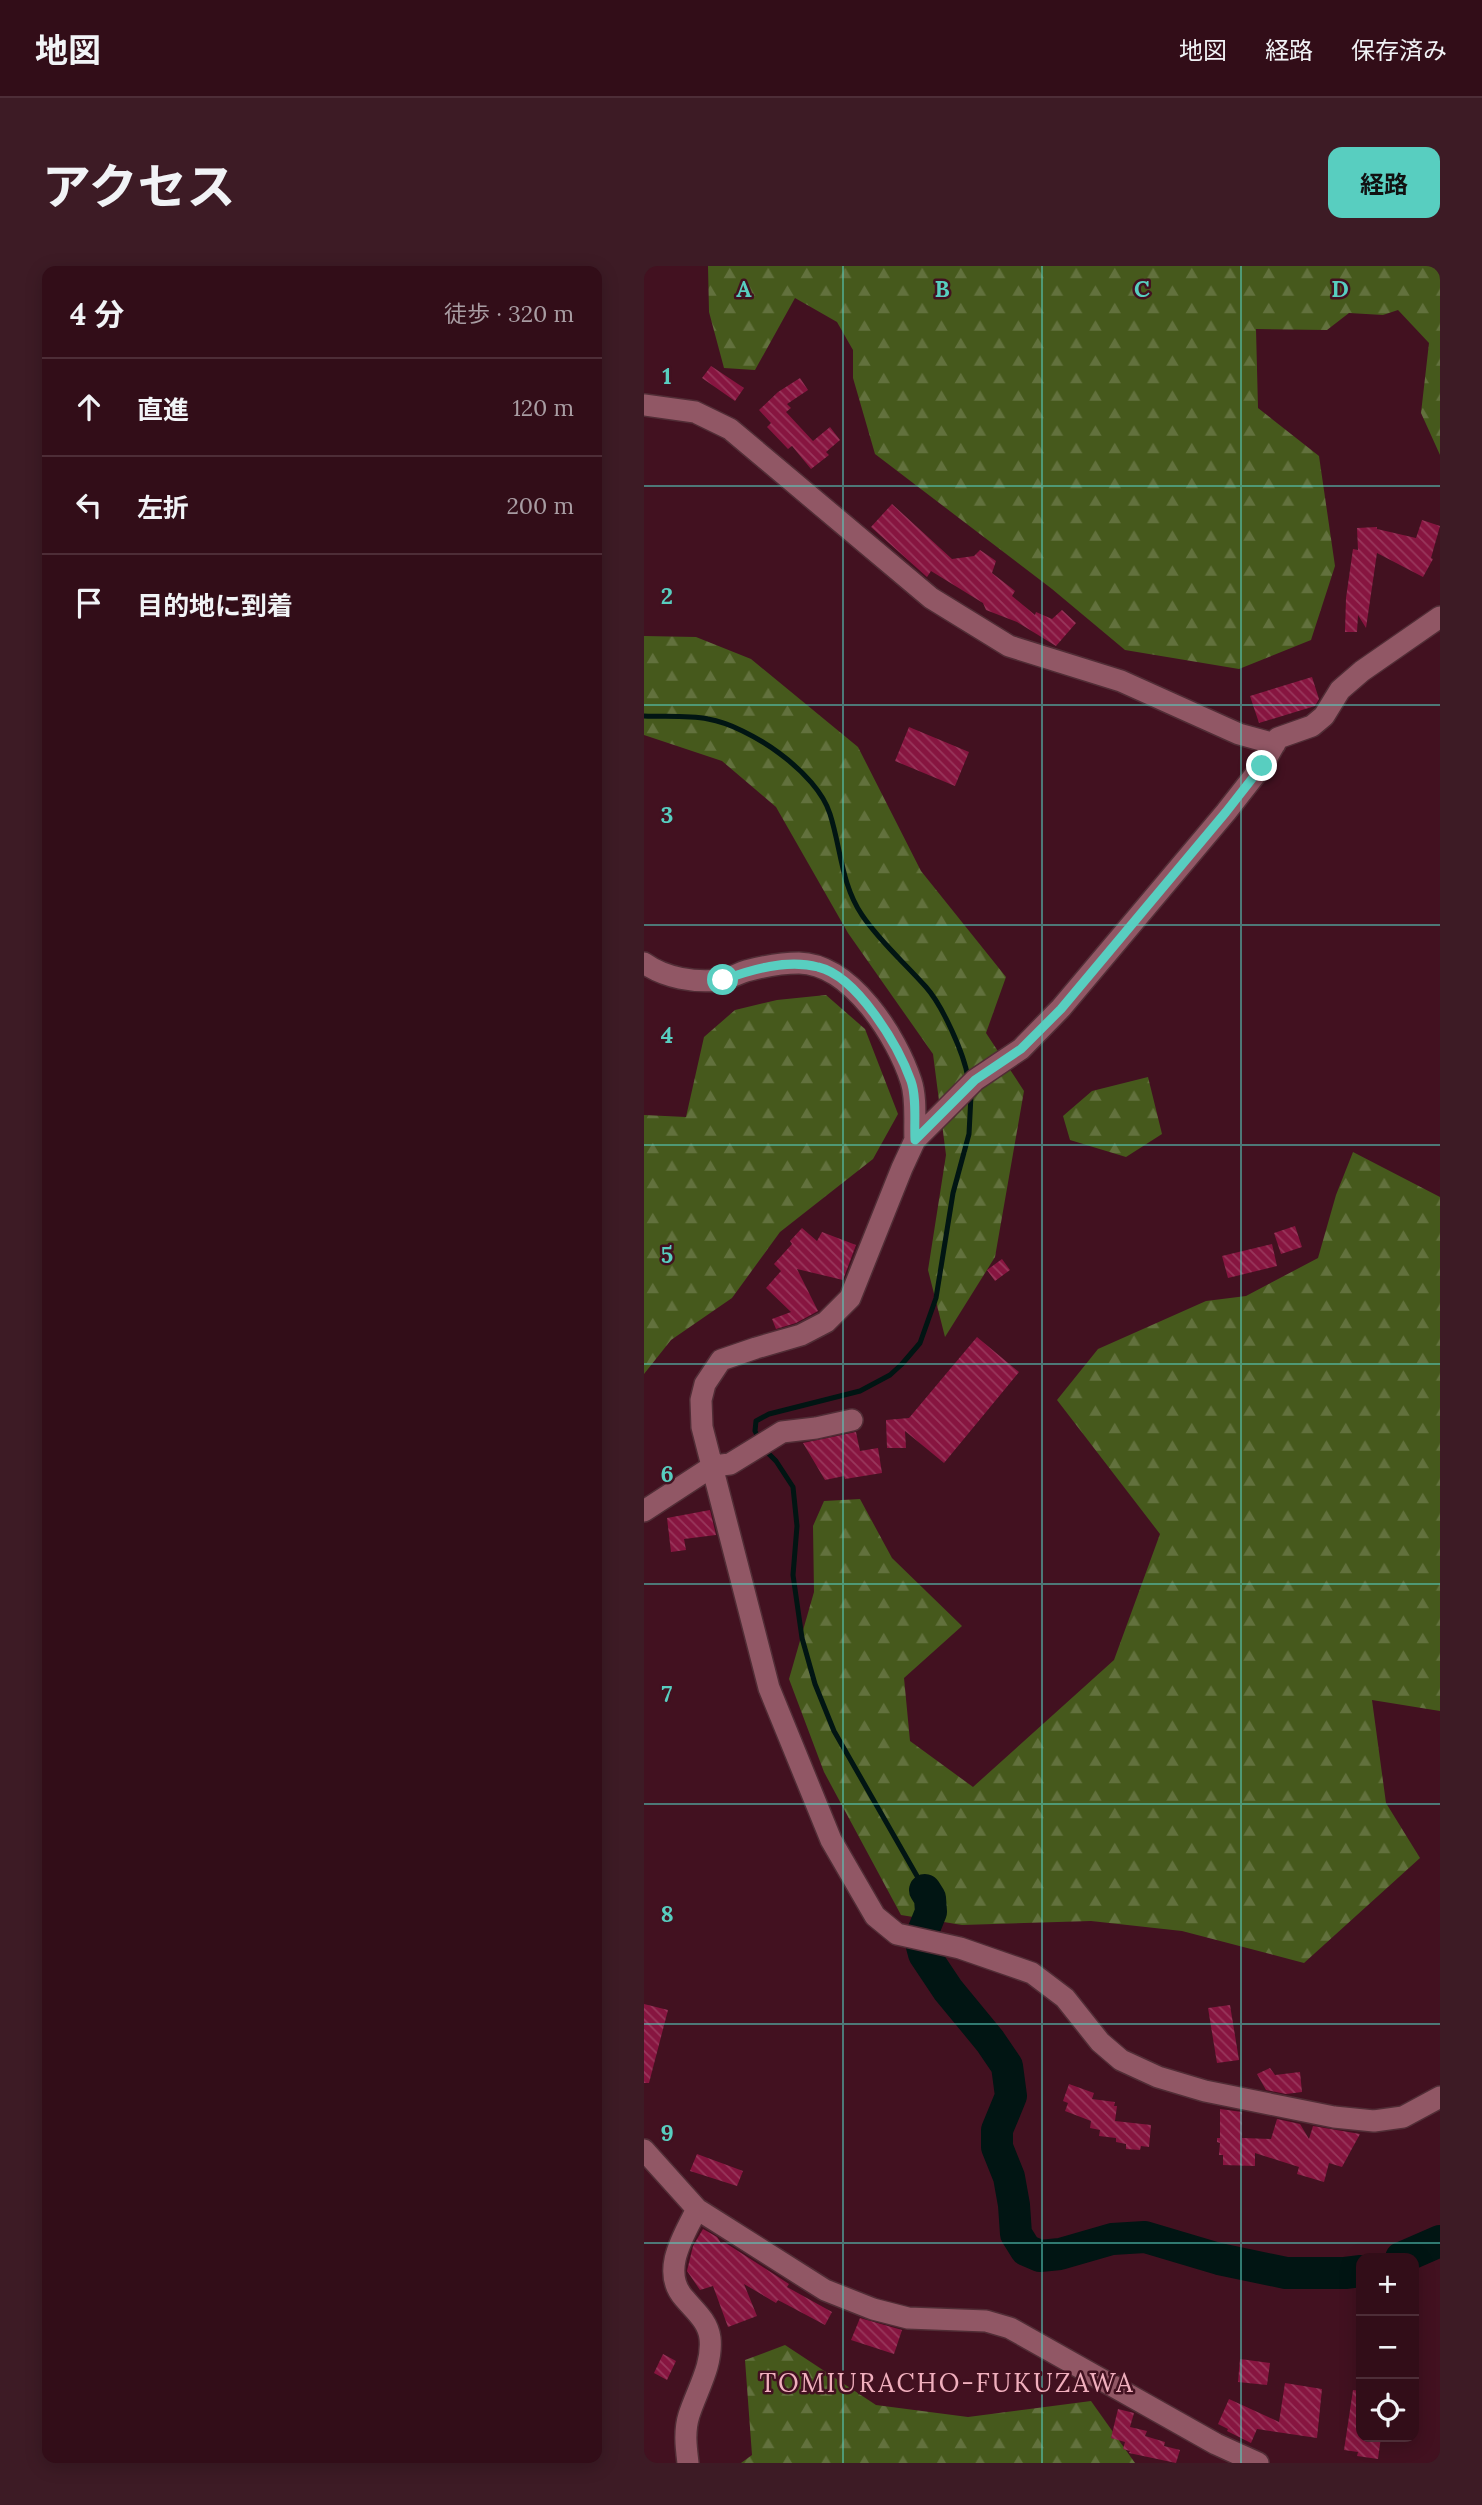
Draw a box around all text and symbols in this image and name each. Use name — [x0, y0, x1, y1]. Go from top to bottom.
text: 地図 — [35, 29, 101, 71]
text: 地図 — [1179, 35, 1227, 66]
text: 経路 — [1265, 35, 1313, 66]
text: 保存済み — [1351, 35, 1447, 66]
button: 経路 — [1328, 147, 1440, 218]
text: アクセス — [42, 155, 236, 217]
text: A — [736, 274, 752, 303]
text: B — [934, 274, 950, 303]
text: C — [1134, 274, 1150, 303]
text: D — [1331, 274, 1349, 303]
text: 4 分 — [70, 295, 124, 333]
text: 徒歩 · 320 m — [444, 299, 574, 328]
text: 1 — [662, 361, 672, 390]
icon: ahead — [70, 388, 108, 426]
text: 直進 — [137, 393, 189, 426]
text: 120 m — [512, 393, 574, 422]
icon: left — [70, 486, 108, 524]
text: 左折 — [137, 491, 189, 524]
text: 200 m — [506, 491, 574, 520]
text: 2 — [661, 581, 673, 610]
icon: arrive — [70, 584, 108, 622]
text: 目的地に到着 — [137, 589, 293, 622]
route end — [1246, 750, 1277, 781]
text: 3 — [661, 800, 673, 829]
route start — [707, 964, 738, 995]
text: 4 — [661, 1020, 673, 1049]
text: 5 — [661, 1240, 673, 1269]
text: 6 — [660, 1459, 674, 1488]
text: 7 — [662, 1679, 673, 1708]
text: 8 — [660, 1899, 674, 1928]
text: 9 — [660, 2118, 674, 2147]
map controls — [1356, 2253, 1419, 2442]
button: + — [1356, 2253, 1419, 2316]
button: − — [1356, 2316, 1419, 2379]
district label: TOMIURACHO-FUKUZAWA — [759, 2366, 1135, 2399]
button: locate — [1356, 2379, 1419, 2442]

